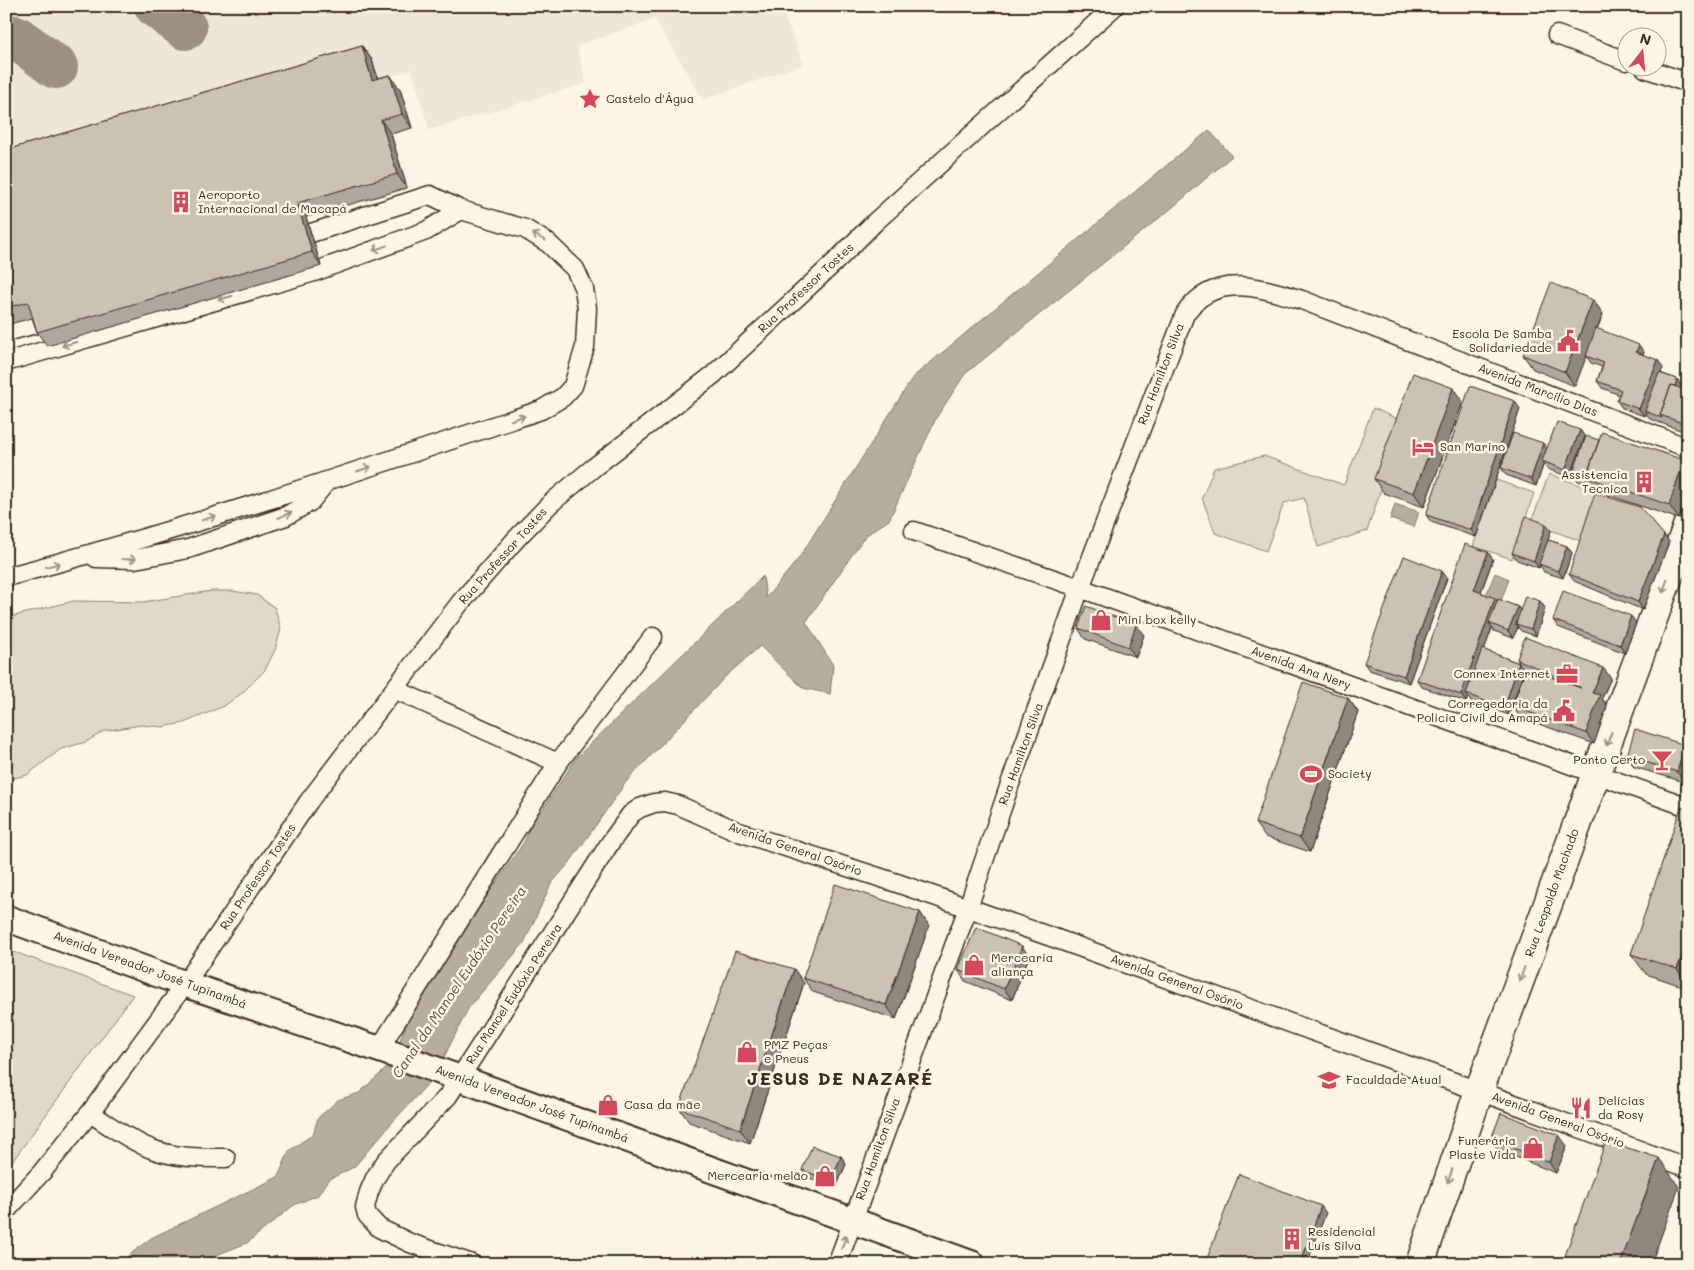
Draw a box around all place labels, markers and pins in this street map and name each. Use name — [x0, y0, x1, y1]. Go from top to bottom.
place icon: Castelo d'Água — [577, 86, 603, 112]
place label: Castelo d'Água — [606, 90, 694, 106]
place label: Aeroporto Internacional de Macapá — [198, 186, 347, 216]
building icon: Aeroporto Internacional de Macapá — [168, 189, 194, 215]
place label: Escola De Samba Solidariedade — [1452, 325, 1552, 355]
public building icon: Escola De Samba Solidariedade — [1555, 328, 1581, 354]
hotel icon: San Marino — [1410, 434, 1436, 460]
place label: San Marino — [1440, 438, 1505, 454]
place label: Assistencia Tecnica — [1561, 466, 1628, 496]
building icon: Assistencia Tecnica — [1631, 469, 1657, 495]
shop icon: Mini box kelly — [1088, 607, 1114, 633]
place label: Mini box kelly — [1118, 611, 1196, 627]
office icon: Connex Internet — [1554, 661, 1580, 687]
place label: Connex Internet — [1454, 665, 1550, 681]
place label: Corregedoria da Polícia Civil do Amapá — [1417, 695, 1548, 725]
public building icon: Corregedoria da Polícia Civil do Amapá — [1551, 698, 1577, 724]
bar icon: Ponto Certo — [1649, 747, 1675, 773]
place label: Ponto Certo — [1573, 751, 1645, 767]
sports icon: Society — [1298, 761, 1324, 787]
place label: Society — [1328, 765, 1372, 781]
place label: Mercearia aliança — [991, 949, 1053, 979]
shop icon: Mercearia aliança — [961, 952, 987, 978]
place label: PMZ Peças e Pneus — [764, 1036, 828, 1066]
shop icon: PMZ Peças e Pneus — [734, 1039, 760, 1065]
school or university icon: Faculdade Atual — [1316, 1067, 1342, 1093]
place label: Faculdade Atual — [1346, 1071, 1441, 1087]
shop icon: Casa da mãe — [595, 1092, 621, 1118]
place label: Delícias da Rosy — [1598, 1092, 1645, 1122]
restaurant icon: Delícias da Rosy — [1568, 1095, 1594, 1121]
place label: Casa da mãe — [624, 1096, 701, 1112]
place label: Funerária Plaste Vida — [1449, 1132, 1516, 1162]
shop icon: Funerária Plaste Vida — [1520, 1135, 1546, 1161]
shop icon: Mercearia melão — [812, 1163, 838, 1189]
place label: Mercearia melão — [707, 1167, 808, 1183]
place label: Residencial Luis Silva — [1308, 1223, 1376, 1253]
building icon: Residencial Luis Silva — [1279, 1226, 1305, 1252]

